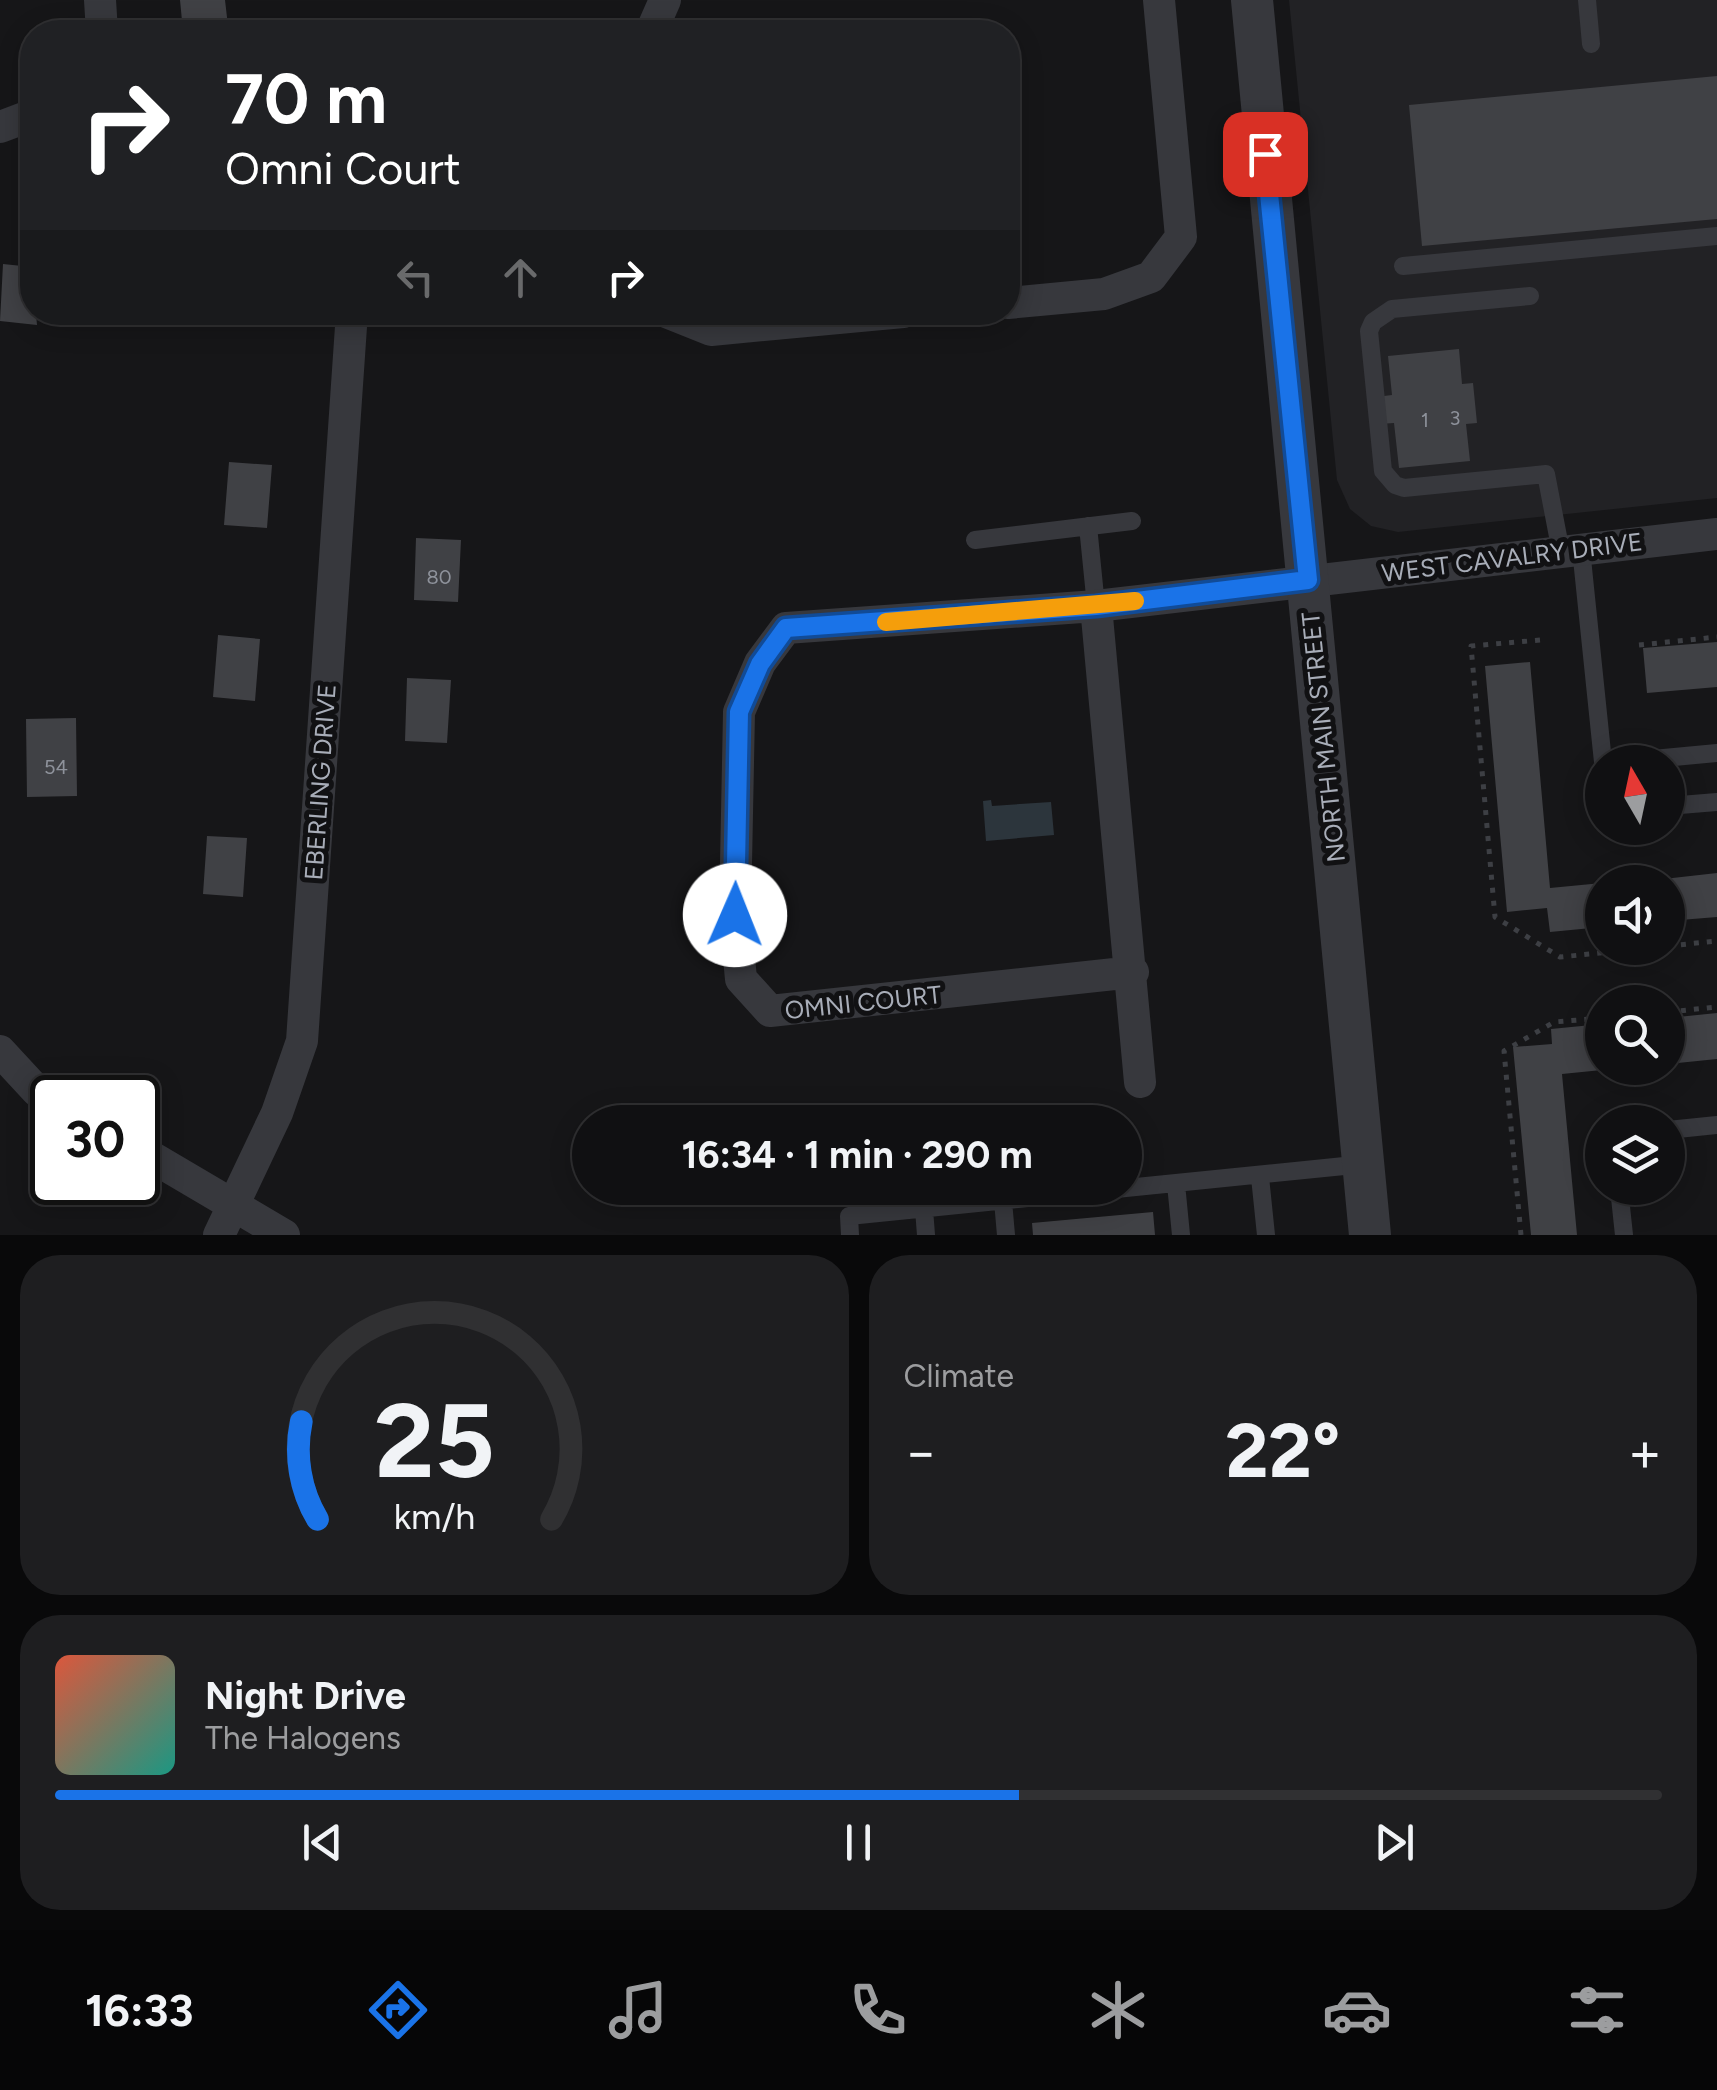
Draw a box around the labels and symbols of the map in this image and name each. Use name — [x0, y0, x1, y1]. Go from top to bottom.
pin — [1223, 112, 1308, 197]
house number: 3 — [1450, 406, 1460, 430]
house number: 1 — [1421, 408, 1429, 432]
street label: WEST CAVALRY DRIVE — [1380, 526, 1644, 588]
house number: 80 — [426, 565, 452, 589]
street label: NORTH MAIN STREET — [1295, 610, 1351, 864]
street label: EBERLING DRIVE — [298, 683, 342, 881]
north arrow — [1585, 745, 1685, 845]
house number: 54 — [44, 755, 68, 779]
position arrow — [683, 863, 787, 967]
street label: OMNI COURT — [783, 979, 943, 1025]
speed limit sign: 30 — [30, 1075, 160, 1205]

